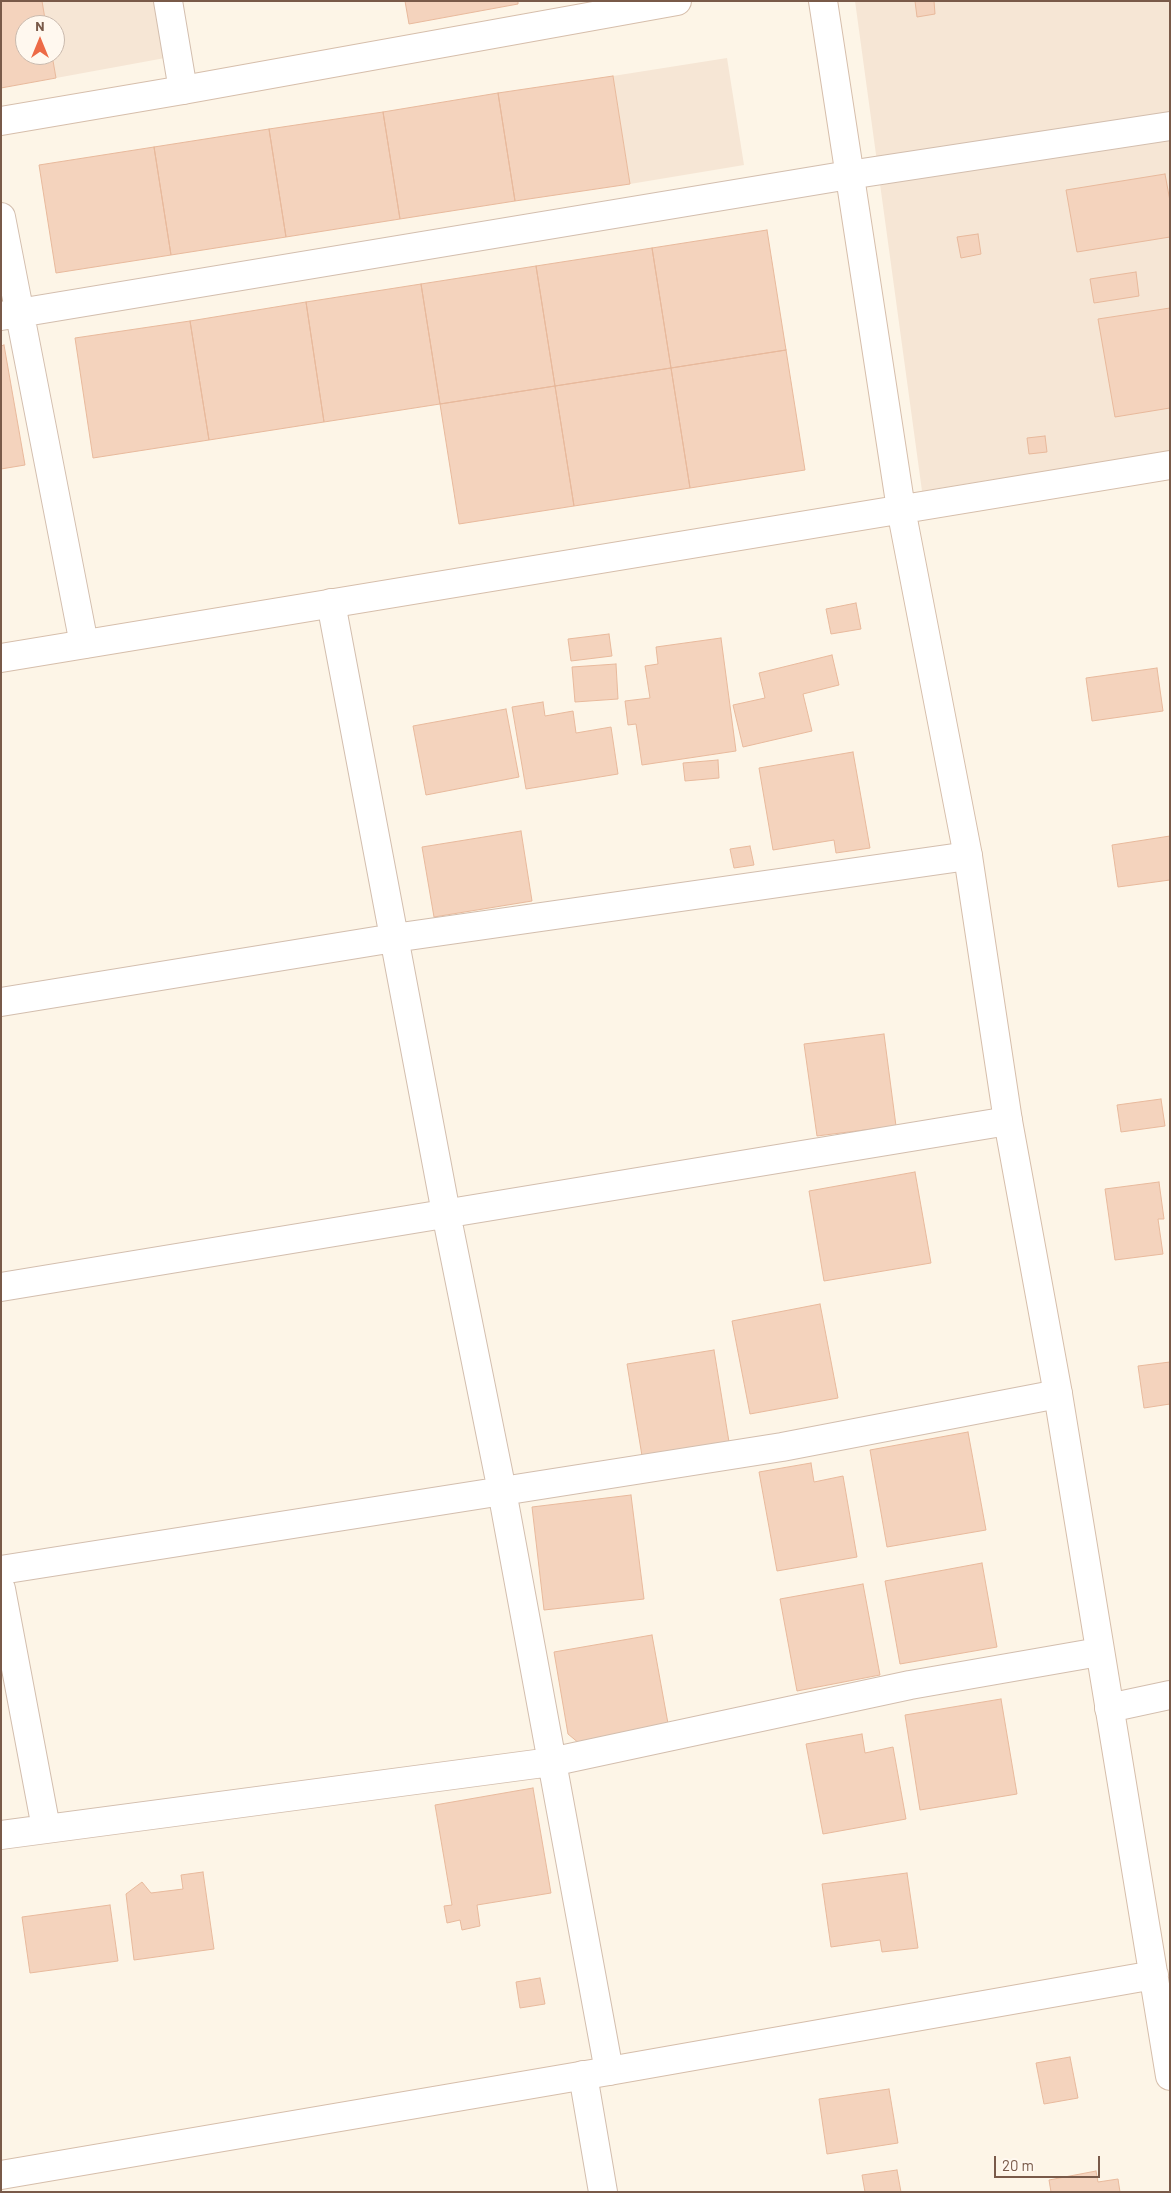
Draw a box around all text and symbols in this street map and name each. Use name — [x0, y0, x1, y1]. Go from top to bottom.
north arrow — [15, 15, 65, 65]
text: N — [35, 17, 45, 34]
scale bar — [996, 2146, 1102, 2178]
text: 20 m — [1002, 2156, 1034, 2174]

